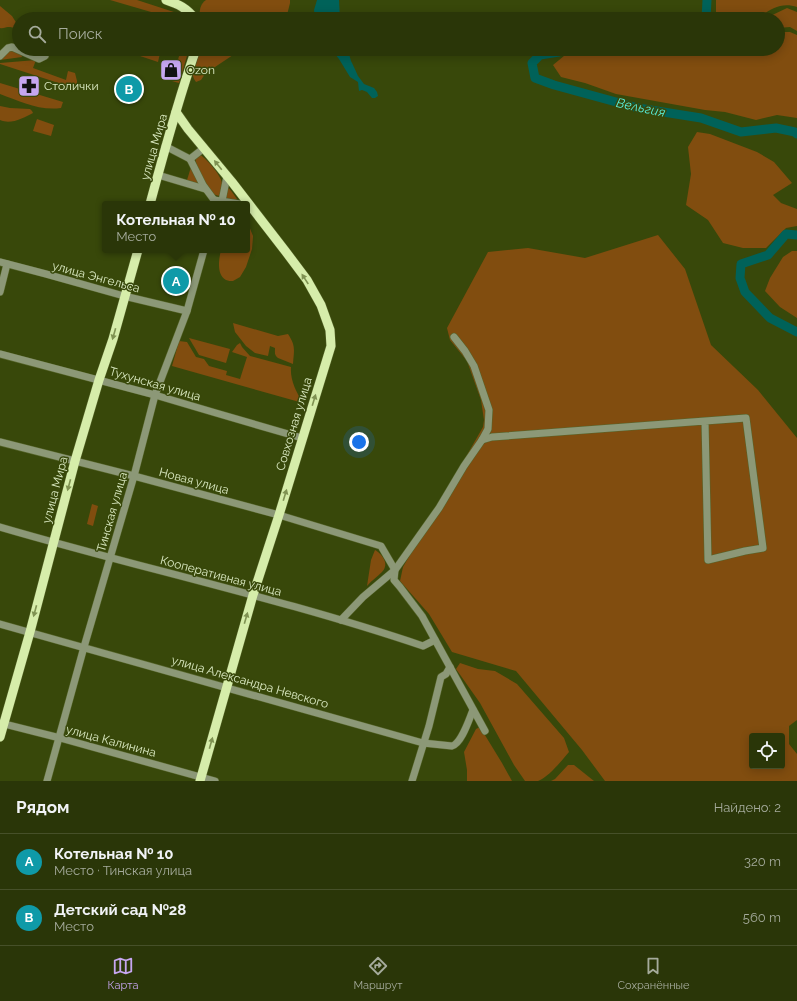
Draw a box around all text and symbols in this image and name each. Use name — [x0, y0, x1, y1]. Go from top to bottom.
search box — [12, 12, 785, 56]
icon: search — [26, 23, 48, 45]
text: Поиск — [58, 25, 103, 43]
shop icon: Ozon — [158, 57, 184, 83]
place label: Ozon — [186, 63, 215, 77]
pharmacy icon: Столички — [16, 73, 42, 99]
pin: B — [116, 74, 142, 104]
place label: Столички — [44, 79, 99, 93]
water label: Вельгия — [615, 95, 667, 120]
street label: улица Мира — [138, 112, 170, 182]
one-way arrow — [213, 159, 222, 170]
popup — [102, 201, 250, 253]
text: Котельная № 10 — [116, 211, 236, 229]
text: Место — [116, 229, 156, 244]
street label: улица Энгельса — [51, 259, 141, 295]
pin: A — [163, 266, 189, 296]
one-way arrow — [302, 273, 309, 285]
one-way arrow — [111, 328, 117, 340]
street label: Тухунская улица — [108, 364, 202, 404]
street label: Совхозная улица — [273, 376, 315, 472]
one-way arrow — [311, 394, 317, 406]
your location — [349, 432, 369, 452]
street label: улица Мира — [39, 455, 71, 525]
street label: Новая улица — [158, 465, 230, 497]
street label: Тинская улица — [94, 470, 130, 554]
one-way arrow — [66, 480, 72, 492]
one-way arrow — [282, 488, 288, 500]
street label: Кооперативная улица — [159, 553, 283, 599]
one-way arrow — [32, 605, 38, 617]
one-way arrow — [243, 612, 249, 624]
street label: улица Александра Невского — [170, 653, 330, 711]
street label: улица Калинина — [64, 722, 158, 760]
map controls — [749, 733, 785, 769]
button: locate — [749, 733, 785, 769]
one-way arrow — [208, 737, 214, 749]
text: Рядом — [16, 797, 69, 817]
text: Найдено: 2 — [714, 800, 781, 815]
text: Котельная № 10 — [54, 845, 173, 863]
text: A — [25, 854, 33, 869]
text: 320 m — [744, 854, 781, 869]
text: Место · Тинская улица — [54, 863, 192, 878]
text: Детский сад №28 — [54, 901, 186, 919]
text: B — [25, 910, 33, 925]
text: 560 m — [743, 910, 781, 925]
text: Место — [54, 919, 94, 934]
tab: Карта — [108, 955, 138, 992]
tab: Маршрут — [353, 955, 402, 992]
tab: Сохранённые — [617, 955, 689, 992]

